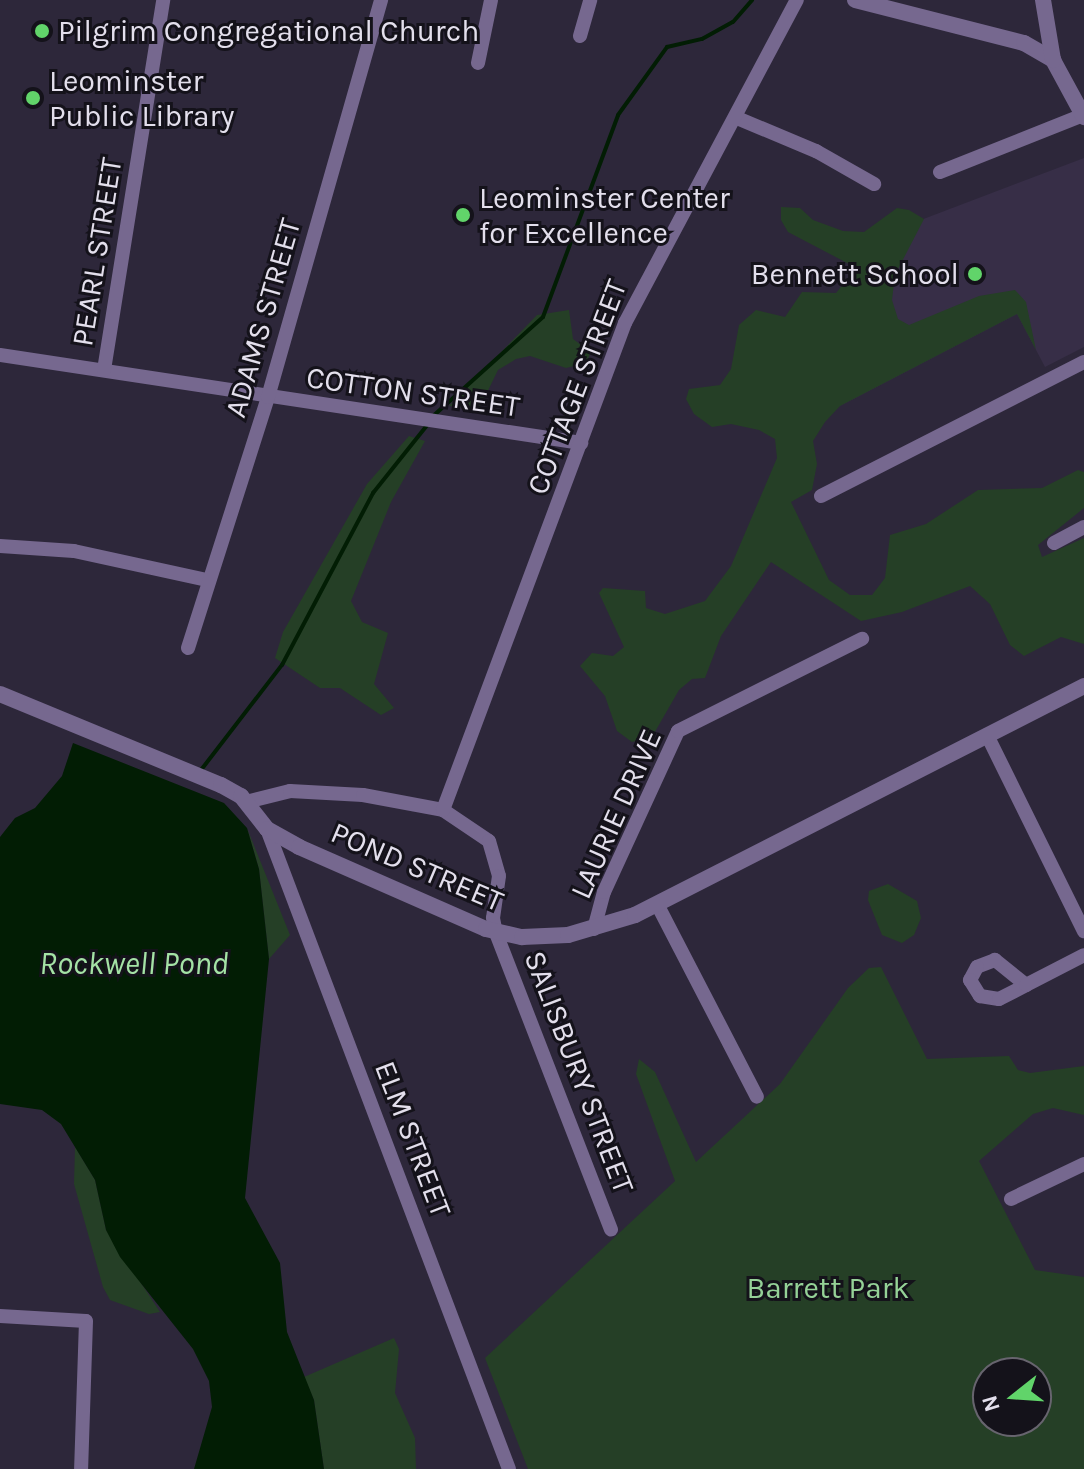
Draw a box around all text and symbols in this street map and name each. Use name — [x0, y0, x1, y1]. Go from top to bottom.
place label: Pilgrim Congregational Church — [58, 13, 479, 49]
marker: Pilgrim Congregational Church — [33, 22, 51, 40]
place label: Leominster Public Library — [49, 63, 234, 134]
marker: Leominster Public Library — [24, 89, 42, 107]
street label: PEARL STREET — [64, 155, 130, 349]
place label: Leominster Center for Excellence — [479, 180, 730, 250]
marker: Leominster Center for Excellence — [454, 206, 472, 224]
street label: ADAMS STREET — [217, 214, 309, 422]
place label: Bennett School — [751, 256, 959, 292]
marker: Bennett School — [966, 265, 984, 283]
street label: COTTAGE STREET — [519, 274, 635, 500]
street label: COTTON STREET — [304, 359, 522, 425]
street label: LAURIE DRIVE — [563, 724, 669, 904]
street label: POND STREET — [325, 815, 509, 919]
water label: Rockwell Pond — [39, 945, 229, 983]
street label: SALISBURY STREET — [516, 946, 642, 1198]
street label: ELM STREET — [367, 1056, 459, 1222]
park label: Barrett Park — [747, 1270, 909, 1306]
north arrow — [972, 1357, 1052, 1437]
text: N — [976, 1392, 1006, 1415]

